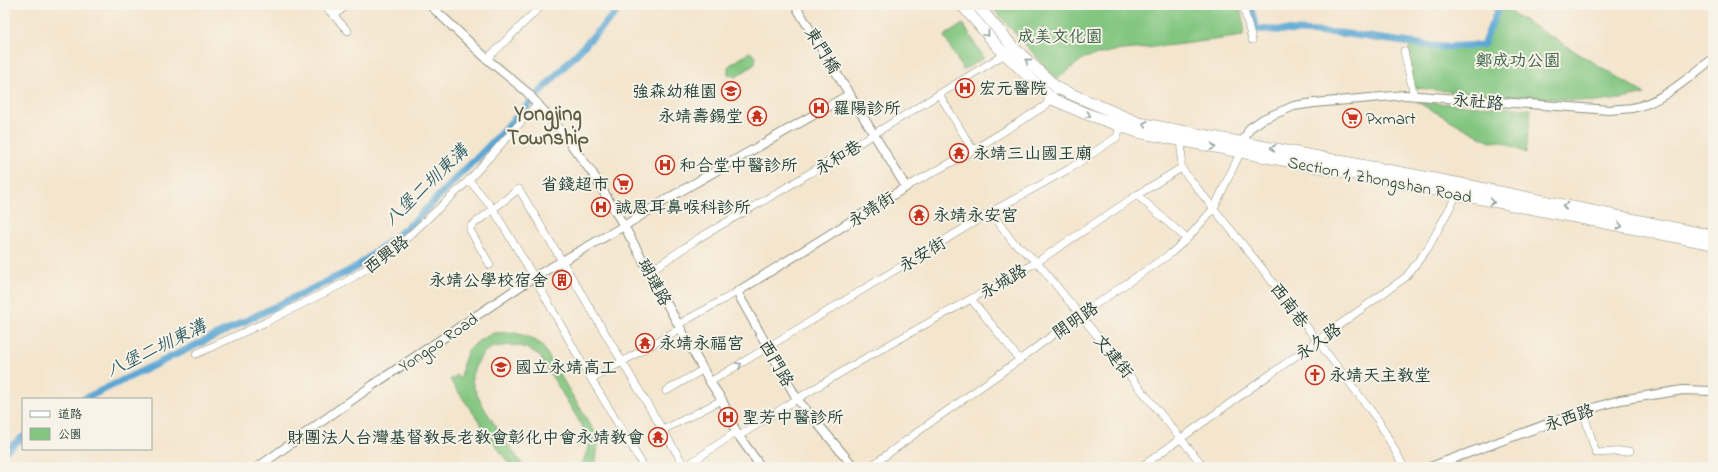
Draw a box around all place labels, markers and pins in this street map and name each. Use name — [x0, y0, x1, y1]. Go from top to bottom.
hospital icon: 宏元醫院 — [954, 77, 976, 99]
place label: 宏元醫院 — [979, 77, 1047, 102]
place label: 強森幼稚園 — [632, 80, 717, 105]
school or university icon: 強森幼稚園 — [720, 80, 742, 102]
hospital icon: 羅陽診所 — [808, 97, 830, 119]
place label: 羅陽診所 — [833, 97, 901, 122]
place label: 永靖壽錫堂 — [658, 105, 743, 130]
temple icon: 永靖壽錫堂 — [746, 105, 768, 127]
supermarket icon: Pxmart — [1341, 107, 1363, 129]
place label: Pxmart — [1366, 107, 1416, 132]
temple icon: 永靖三山國王廟 — [948, 142, 970, 164]
place label: 永靖三山國王廟 — [973, 142, 1092, 167]
hospital icon: 和合堂中醫診所 — [654, 154, 676, 176]
place label: 和合堂中醫診所 — [679, 154, 798, 179]
place label: 省錢超市 — [541, 173, 609, 198]
supermarket icon: 省錢超市 — [612, 173, 634, 195]
hospital icon: 誠恩耳鼻喉科診所 — [590, 196, 612, 218]
place label: 誠恩耳鼻喉科診所 — [615, 196, 751, 221]
temple icon: 永靖永安宮 — [908, 204, 930, 226]
place label: 永靖永安宮 — [933, 204, 1018, 229]
place label: 永靖公學校宿舍 — [429, 269, 548, 294]
building icon: 永靖公學校宿舍 — [551, 269, 573, 291]
temple icon: 永靖永福宮 — [634, 332, 656, 354]
place label: 永靖永福宮 — [659, 332, 744, 357]
school or university icon: 國立永靖高工 — [490, 356, 512, 378]
place label: 國立永靖高工 — [515, 356, 617, 381]
church icon: 永靖天主教堂 — [1304, 364, 1326, 386]
place label: 永靖天主教堂 — [1329, 364, 1431, 389]
hospital icon: 聖芳中醫診所 — [717, 406, 739, 428]
place label: 聖芳中醫診所 — [742, 406, 844, 431]
place label: 財團法人台灣基督教長老教會彰化中會永靖教會 — [287, 426, 644, 451]
temple icon: 財團法人台灣基督教長老教會彰化中會永靖教會 — [647, 426, 669, 448]

